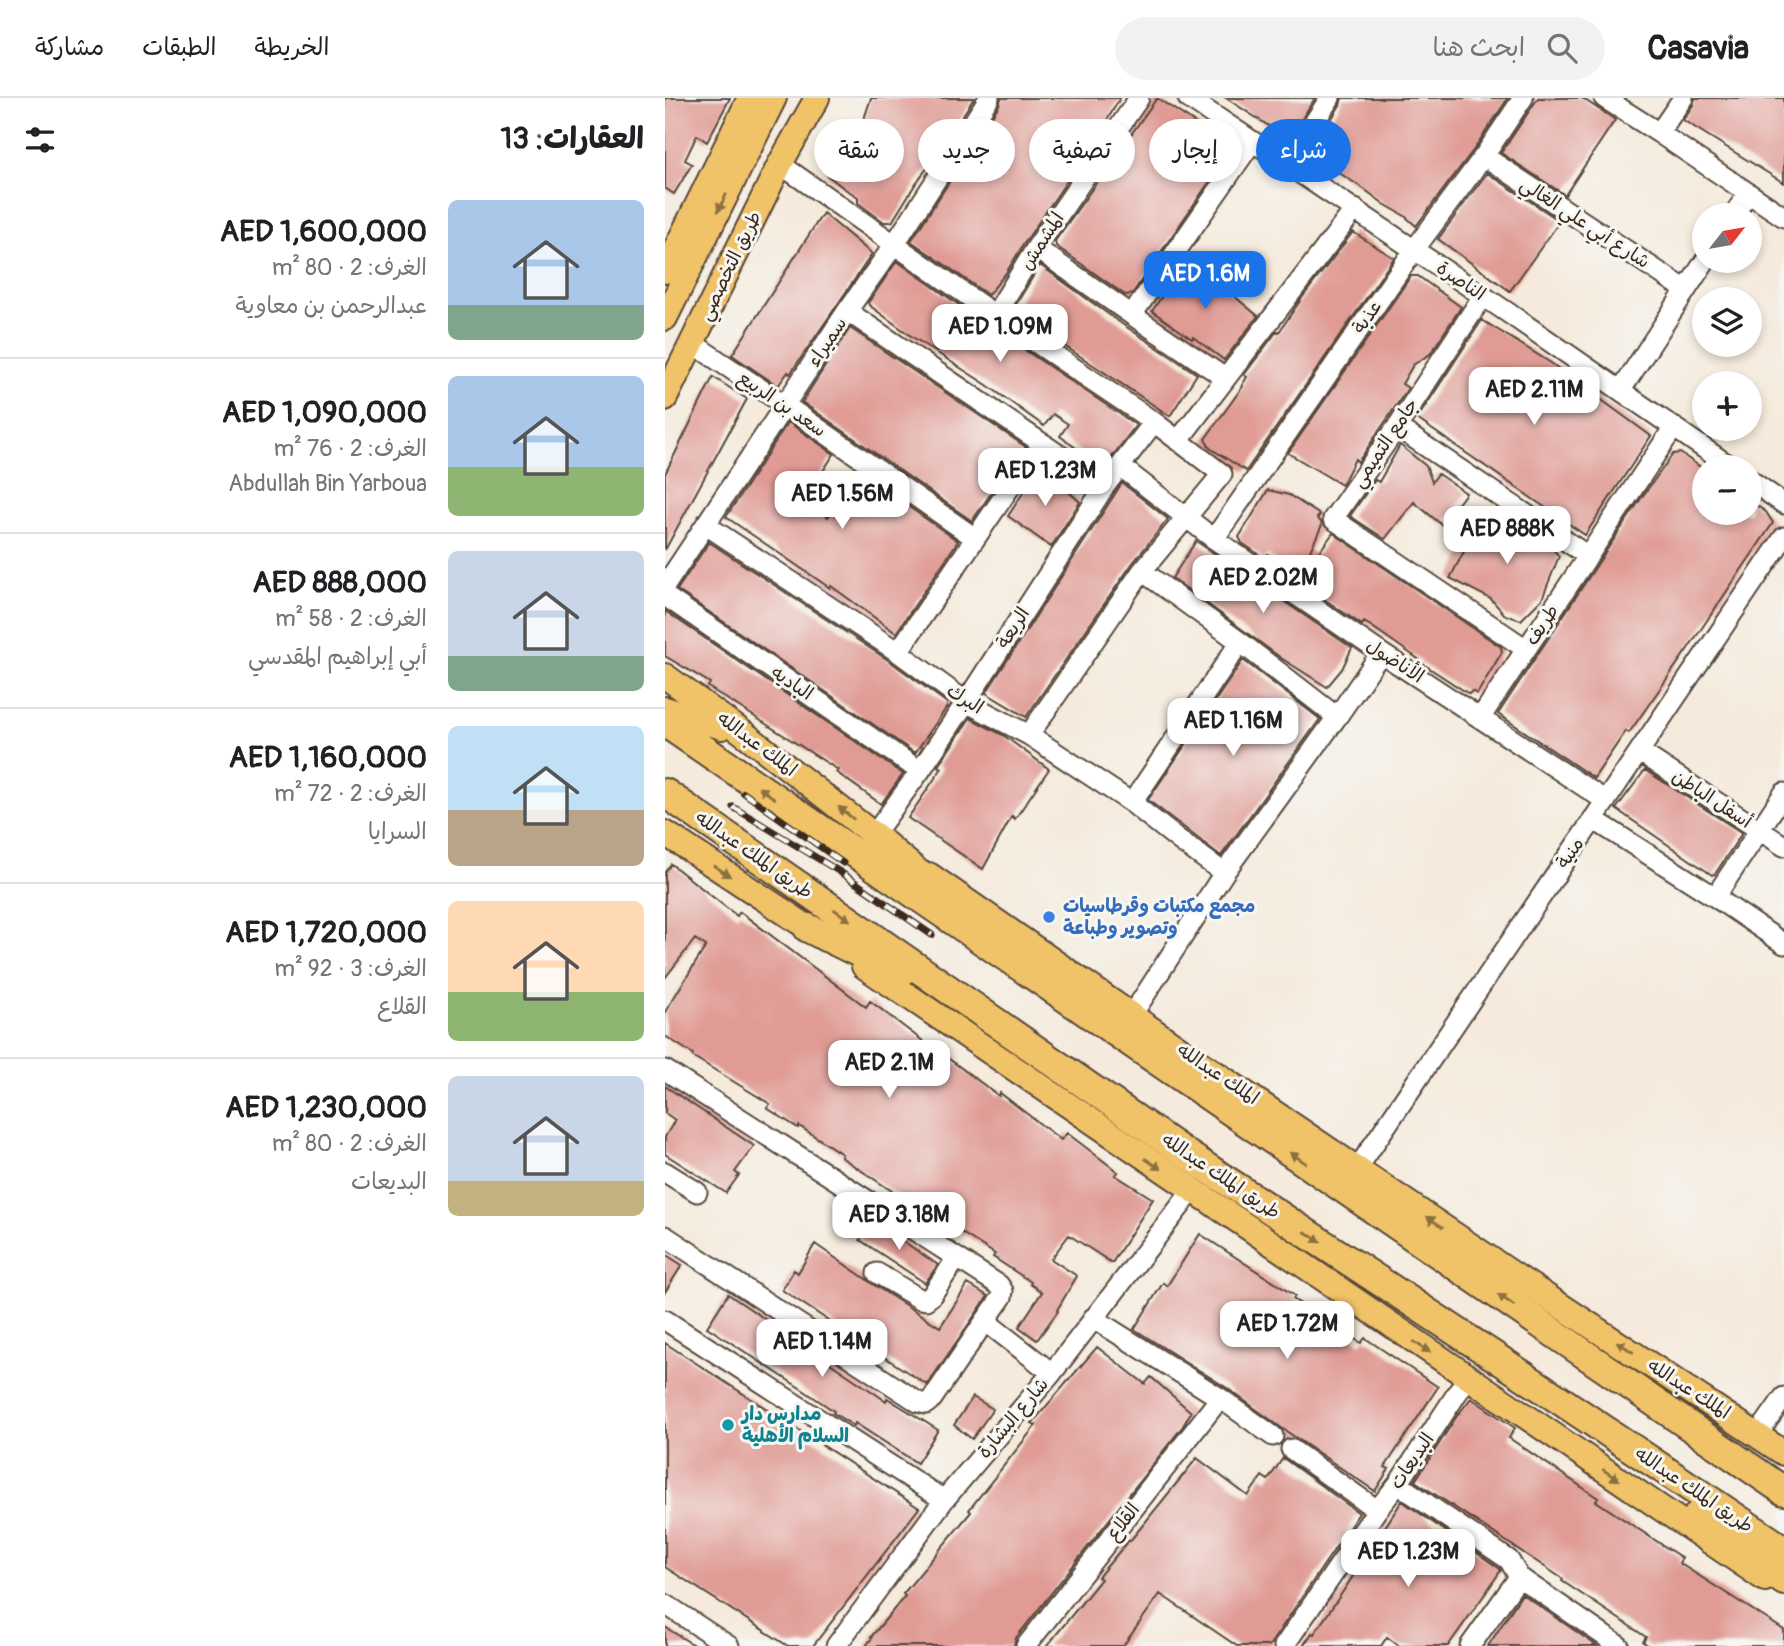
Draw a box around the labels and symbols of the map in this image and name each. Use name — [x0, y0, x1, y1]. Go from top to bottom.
street label: شارع أبي علي الغالي — [1513, 172, 1654, 277]
one-way arrow — [716, 193, 727, 213]
north arrow — [1692, 203, 1762, 273]
street label: طريق التخصصي — [693, 207, 770, 326]
street label: المشمش — [1014, 207, 1070, 275]
pin: AED 1.6M — [1133, 252, 1277, 311]
street label: الناصرة — [1432, 256, 1490, 306]
street label: عذبة — [1347, 296, 1387, 338]
pin: AED 1.09M — [920, 304, 1080, 364]
street label: سميراء — [802, 313, 852, 371]
street label: سعد بن الربيع — [733, 366, 831, 443]
pin: AED 2.11M — [1454, 368, 1614, 427]
street label: جامع التميمي — [1346, 394, 1427, 495]
pin: AED 1.23M — [965, 448, 1125, 508]
pin: AED 1.56M — [762, 472, 922, 531]
pin: AED 888K — [1435, 506, 1579, 566]
pin: AED 2.02M — [1183, 556, 1343, 615]
street label: طريف — [1520, 600, 1564, 650]
street label: الريعة — [991, 603, 1035, 653]
street label: الأناضول — [1362, 633, 1429, 689]
street label: الباديه — [766, 660, 818, 706]
street label: البرك — [942, 678, 988, 720]
pin: AED 1.16M — [1153, 698, 1313, 758]
street label: الملك عبدالله — [712, 706, 802, 782]
street label: أسفل الباطن — [1667, 764, 1757, 834]
one-way arrow — [758, 786, 776, 800]
street label: طريق الملك عبدالله — [691, 806, 817, 904]
one-way arrow — [837, 806, 855, 821]
street label: منية — [1551, 833, 1589, 873]
one-way arrow — [712, 864, 732, 877]
place label: مجمع مكتبات وقرطاسيات وتصوير وطباعة — [1063, 894, 1255, 940]
one-way arrow — [833, 908, 851, 922]
marker: مجمع مكتبات وقرطاسيات وتصوير وطباعة — [1041, 909, 1057, 925]
street label: الملك عبدالله — [1172, 1038, 1264, 1110]
pin: AED 2.1M — [817, 1040, 961, 1100]
street label: طريق الملك عبدالله — [1157, 1127, 1285, 1225]
one-way arrow — [1288, 1152, 1307, 1165]
one-way arrow — [1144, 1157, 1162, 1171]
pin: AED 3.18M — [819, 1192, 979, 1252]
one-way arrow — [1425, 1215, 1445, 1228]
one-way arrow — [1304, 1230, 1322, 1244]
one-way arrow — [1497, 1293, 1515, 1307]
pin: AED 1.72M — [1207, 1302, 1367, 1361]
pin: AED 1.14M — [742, 1320, 902, 1379]
one-way arrow — [1413, 1340, 1431, 1354]
one-way arrow — [1615, 1341, 1635, 1354]
street label: الملك عبدالله — [1643, 1353, 1735, 1425]
street label: شارع البشارة — [972, 1373, 1055, 1464]
place label: مدارس دار السلام الأهلية — [740, 1402, 849, 1450]
marker: مدارس دار السلام الأهلية — [720, 1417, 736, 1433]
street label: البديعات — [1384, 1428, 1440, 1494]
street label: طريق الملك عبدالله — [1630, 1441, 1758, 1539]
one-way arrow — [1601, 1468, 1620, 1481]
street label: القلاع — [1101, 1498, 1146, 1546]
pin: AED 1.23M — [1328, 1530, 1488, 1589]

